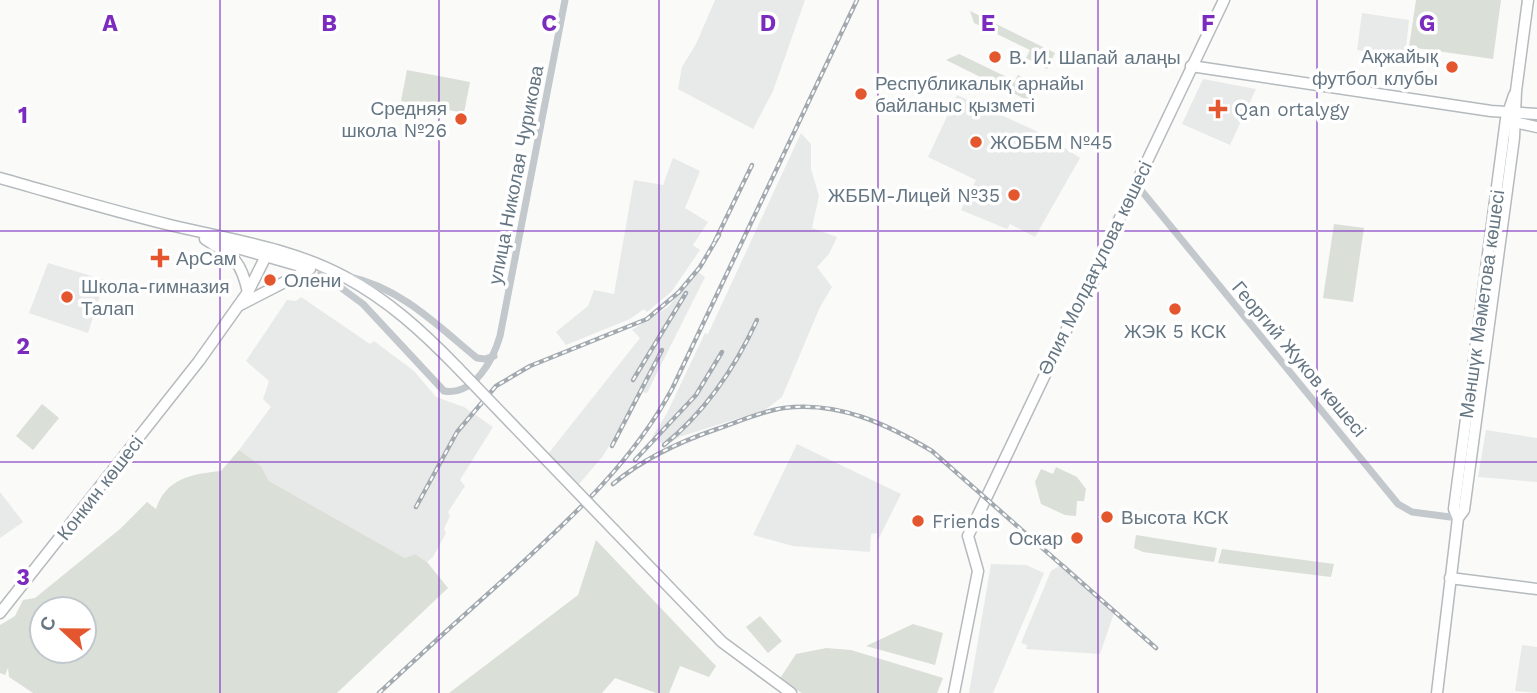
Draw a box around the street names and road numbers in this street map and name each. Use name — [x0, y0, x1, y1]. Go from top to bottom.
street label: улица Николая Чурикова — [483, 63, 549, 287]
street label: Әлия Молдағұлова көшесі — [1033, 157, 1157, 379]
street label: Мәншүк Мәметова көшесі — [1455, 188, 1509, 420]
street label: Георгий Жуков көшесі — [1227, 276, 1371, 442]
street label: Конкин көшесі — [52, 431, 148, 545]

